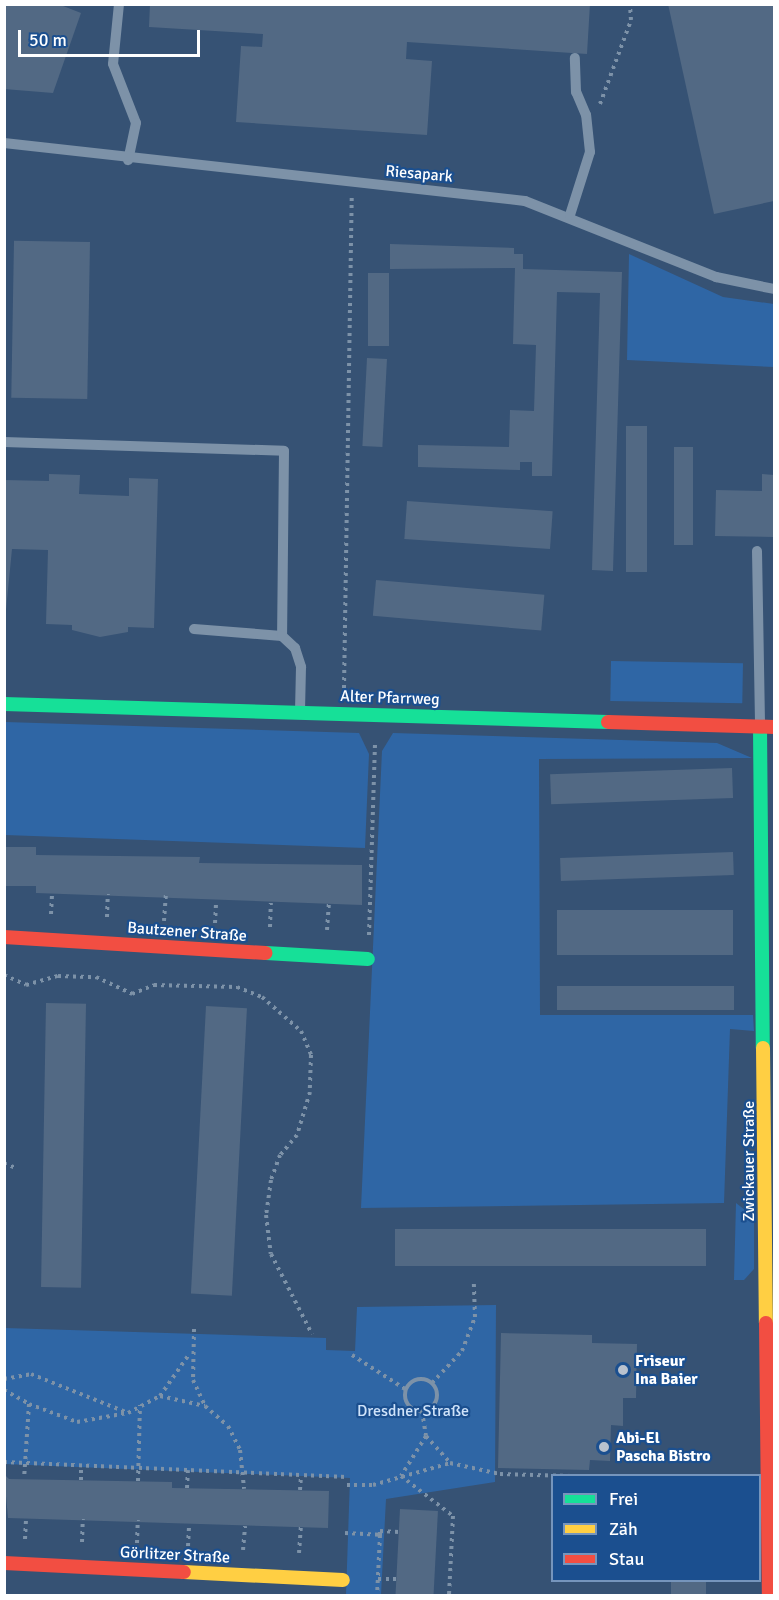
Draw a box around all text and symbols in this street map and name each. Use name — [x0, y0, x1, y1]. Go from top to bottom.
scale bar — [21, 18, 202, 56]
text: 50 m — [29, 29, 67, 51]
street label: Riesapark — [385, 161, 453, 187]
street label: Alter Pfarrweg — [340, 687, 440, 709]
street label: Bautzener Straße — [127, 918, 247, 946]
street label: Zwickauer Straße — [739, 1101, 759, 1221]
place label: Friseur Ina Baier — [635, 1351, 698, 1389]
marker: Friseur Ina Baier — [616, 1363, 630, 1377]
park label: Dresdner Straße — [357, 1401, 469, 1421]
place label: Abi-El Pascha Bistro — [616, 1428, 711, 1466]
marker: Abi-El Pascha Bistro — [597, 1440, 611, 1454]
legend — [551, 1474, 761, 1582]
text: Frei — [609, 1488, 638, 1510]
text: Zäh — [609, 1518, 638, 1540]
street label: Görlitzer Straße — [120, 1543, 230, 1567]
text: Stau — [609, 1548, 644, 1570]

